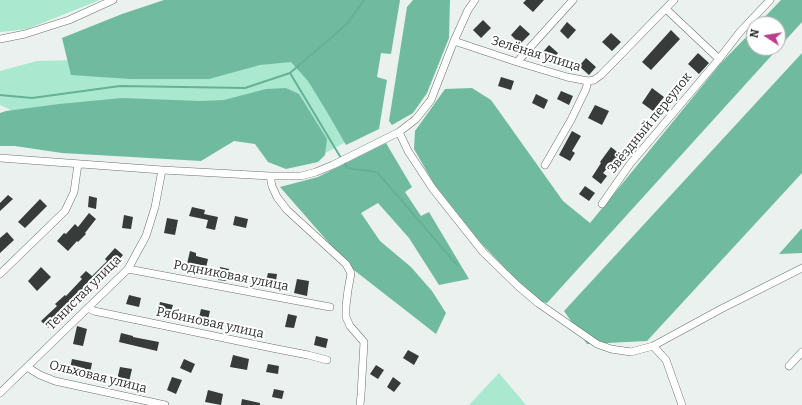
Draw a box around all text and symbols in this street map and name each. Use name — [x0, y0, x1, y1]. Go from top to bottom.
north arrow — [746, 16, 786, 56]
text: N — [748, 28, 762, 39]
street label: Зелёная улица — [489, 33, 583, 75]
street label: Звёздный переулок — [605, 69, 695, 177]
street label: Тенистая улица — [43, 252, 125, 334]
street label: Родниковая улица — [172, 257, 290, 295]
street label: Рябиновая улица — [155, 304, 265, 342]
street label: Ольховая улица — [48, 357, 148, 397]

